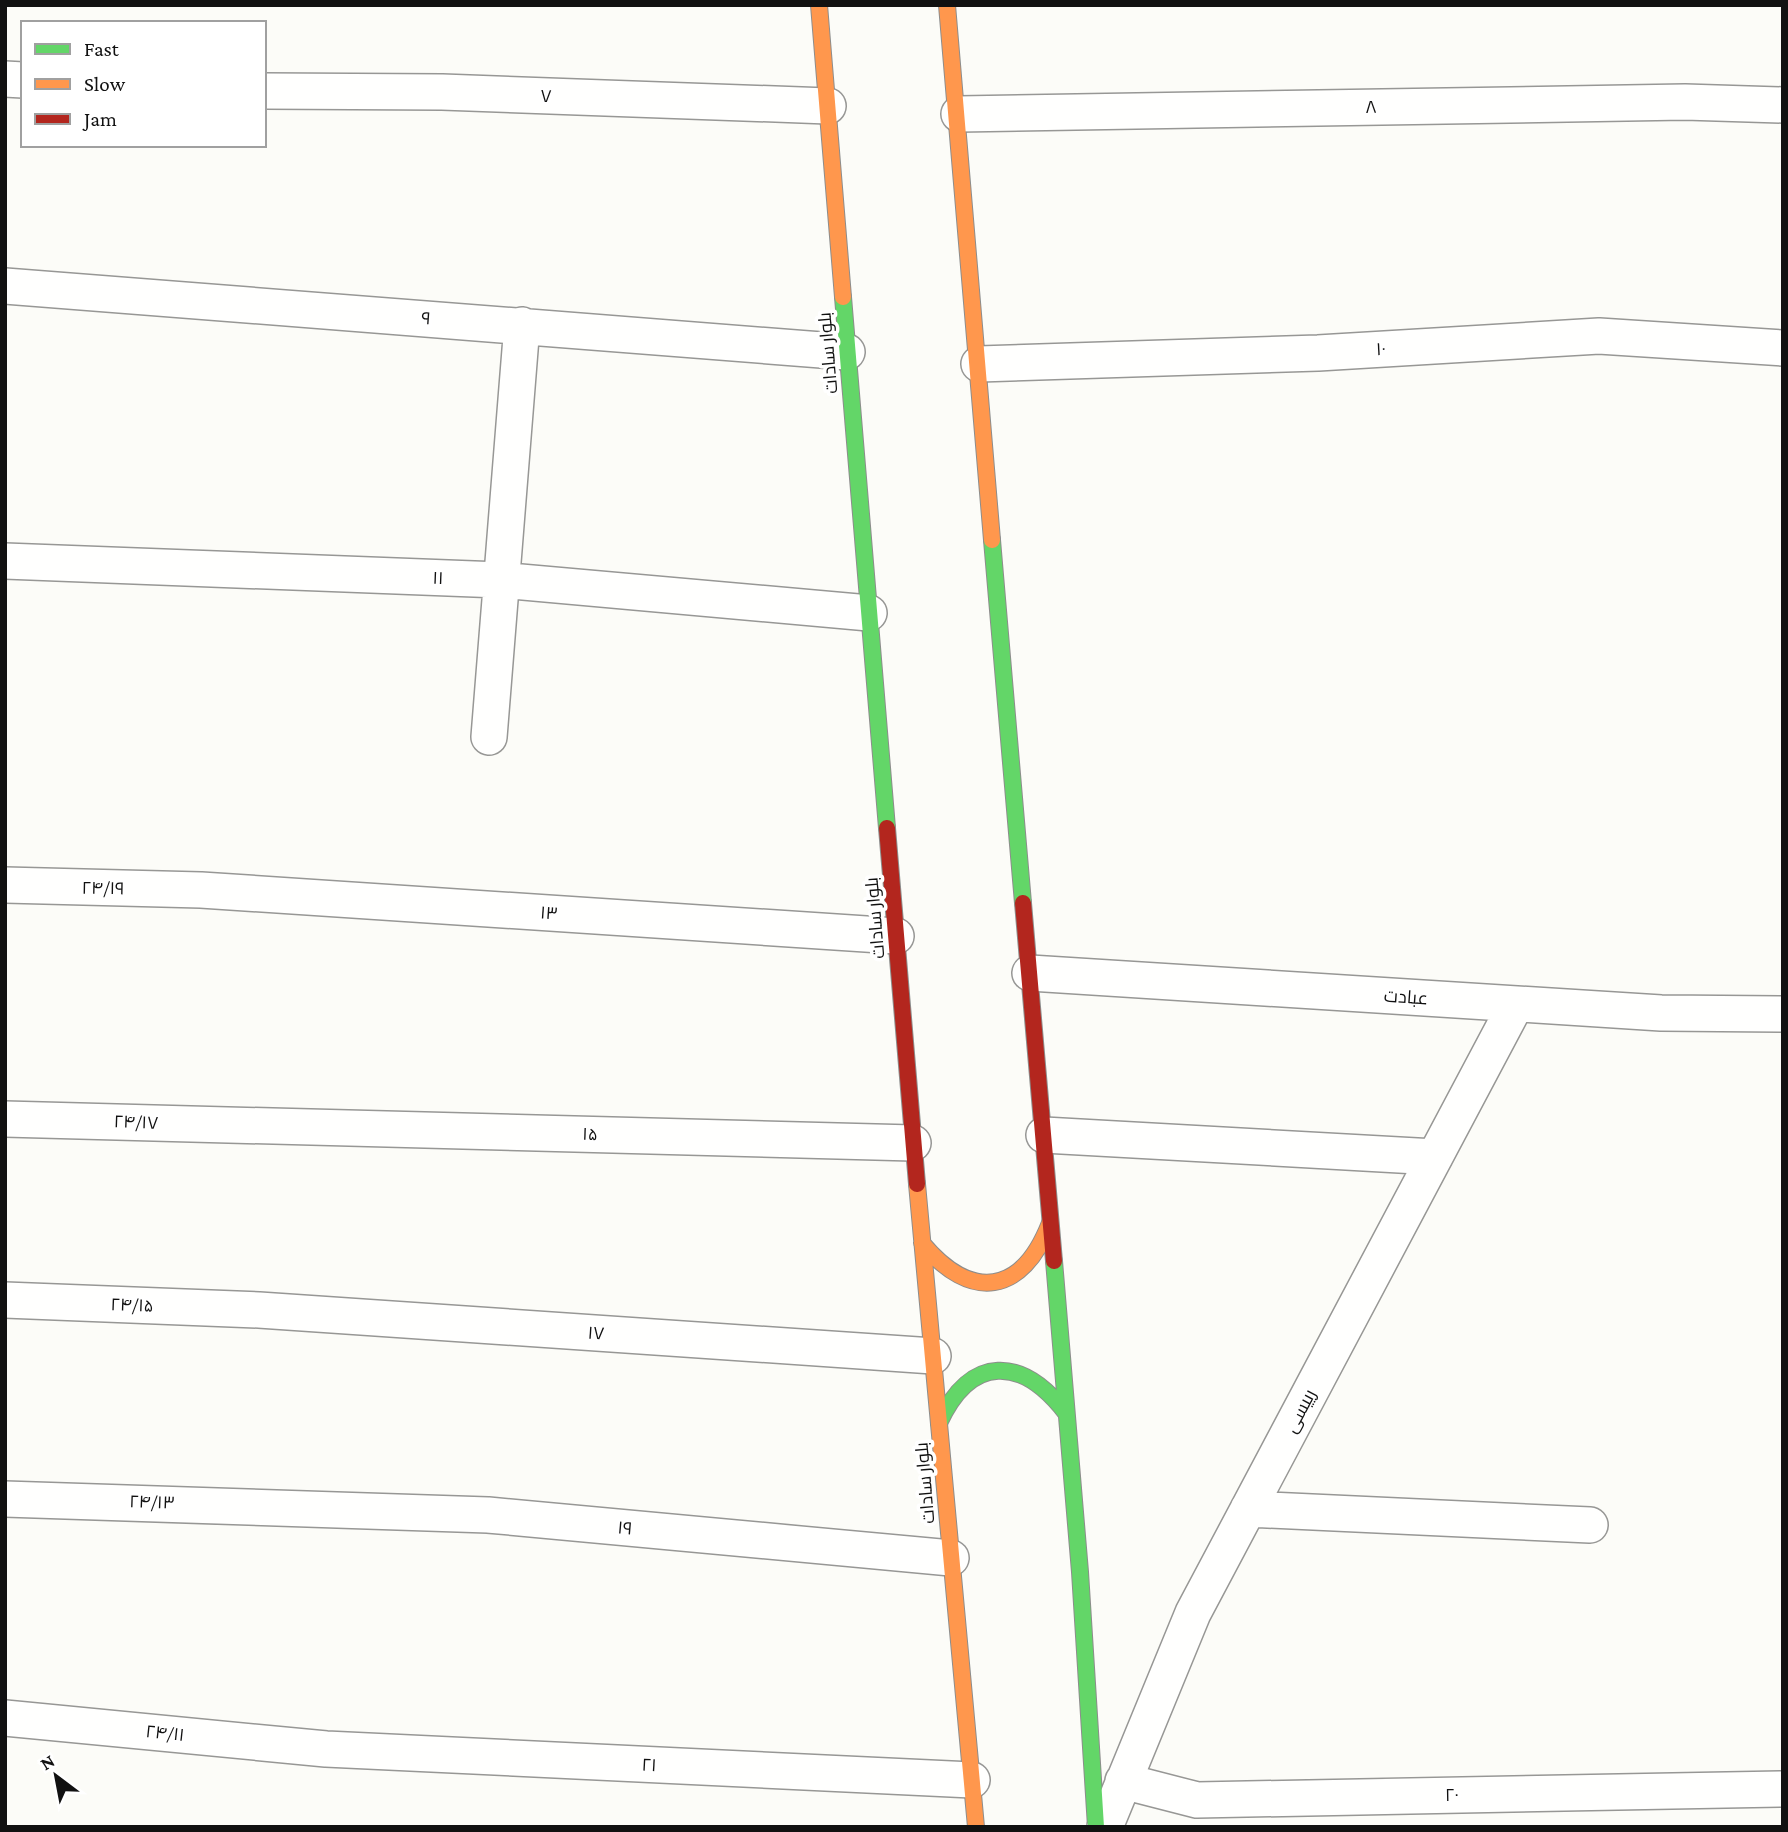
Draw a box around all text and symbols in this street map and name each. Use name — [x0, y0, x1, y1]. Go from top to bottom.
legend — [21, 21, 266, 147]
text: Fast — [84, 37, 120, 61]
text: Slow — [84, 72, 126, 96]
street label: ۷ — [540, 86, 552, 106]
street label: ۸ — [1365, 97, 1377, 117]
text: Jam — [82, 107, 117, 131]
street label: ۹ — [421, 308, 431, 328]
street label: بلوار سادات — [814, 311, 843, 395]
street label: ۱۰ — [1375, 339, 1387, 359]
street label: ۱۱ — [432, 568, 444, 588]
street label: بلوار سادات — [861, 876, 890, 960]
street label: ۲۴/۱۹ — [81, 878, 125, 898]
street label: ۱۳ — [539, 902, 559, 924]
street label: عبادت — [1383, 985, 1429, 1009]
street label: ۲۴/۱۷ — [113, 1111, 159, 1133]
street label: ۱۵ — [582, 1124, 598, 1144]
street label: ۲۴/۱۵ — [110, 1294, 154, 1316]
street label: ۱۷ — [587, 1322, 605, 1344]
street label: رییسی — [1280, 1386, 1321, 1437]
street label: بلوار سادات — [911, 1441, 940, 1525]
street label: ۲۴/۱۳ — [129, 1491, 175, 1513]
street label: ۱۹ — [617, 1517, 633, 1539]
street label: ۲۴/۱۱ — [145, 1721, 185, 1745]
north arrow — [21, 1741, 91, 1811]
text: N — [36, 1750, 58, 1774]
street label: ۲۱ — [641, 1755, 657, 1775]
street label: ۲۰ — [1445, 1785, 1459, 1805]

